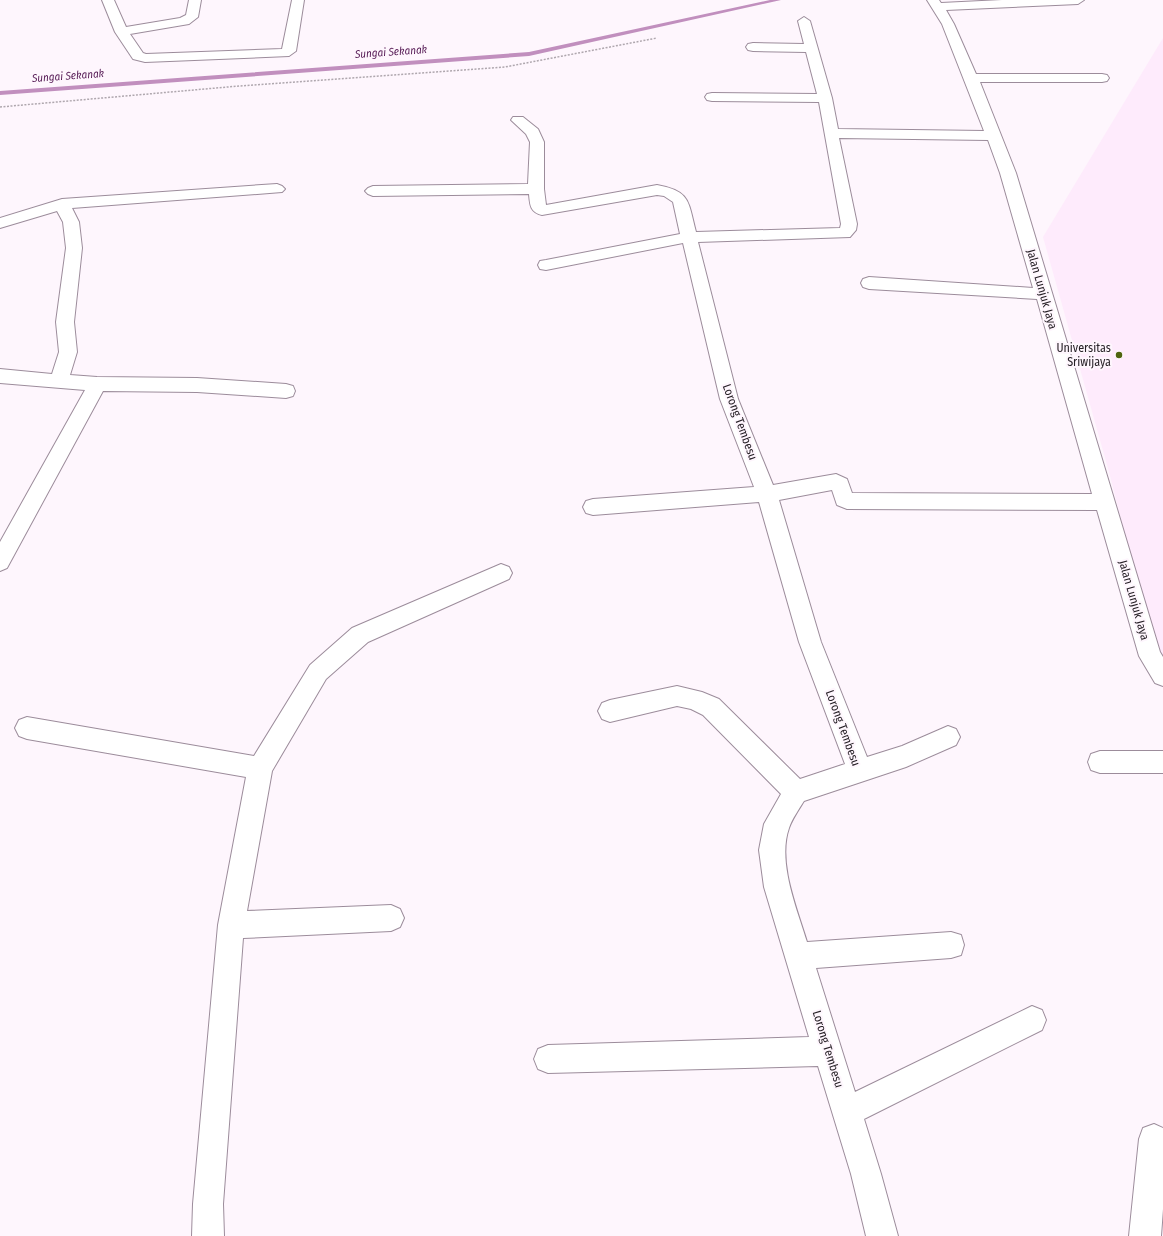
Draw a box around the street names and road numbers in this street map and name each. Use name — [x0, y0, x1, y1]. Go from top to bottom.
street label: Jalan Lunjuk Jaya — [1024, 247, 1060, 331]
street label: Lorong Tembesu — [720, 382, 760, 462]
street label: Jalan Lunjuk Jaya — [1116, 558, 1152, 642]
street label: Lorong Tembesu — [823, 688, 863, 768]
street label: Lorong Tembesu — [810, 1009, 846, 1089]

